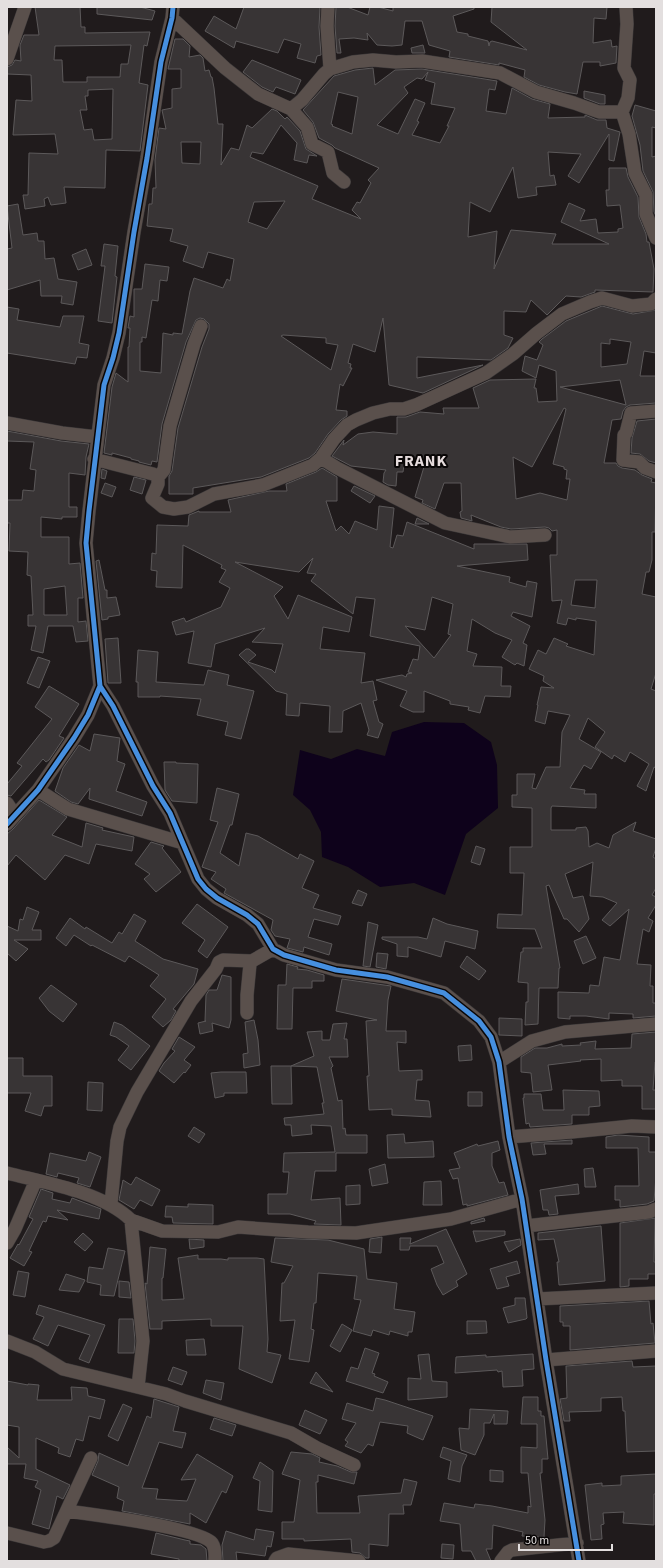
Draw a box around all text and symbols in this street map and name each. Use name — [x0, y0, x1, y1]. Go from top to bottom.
district label: FRANK — [395, 450, 447, 472]
scale bar — [519, 1526, 612, 1552]
text: 50 m — [525, 1532, 549, 1549]

